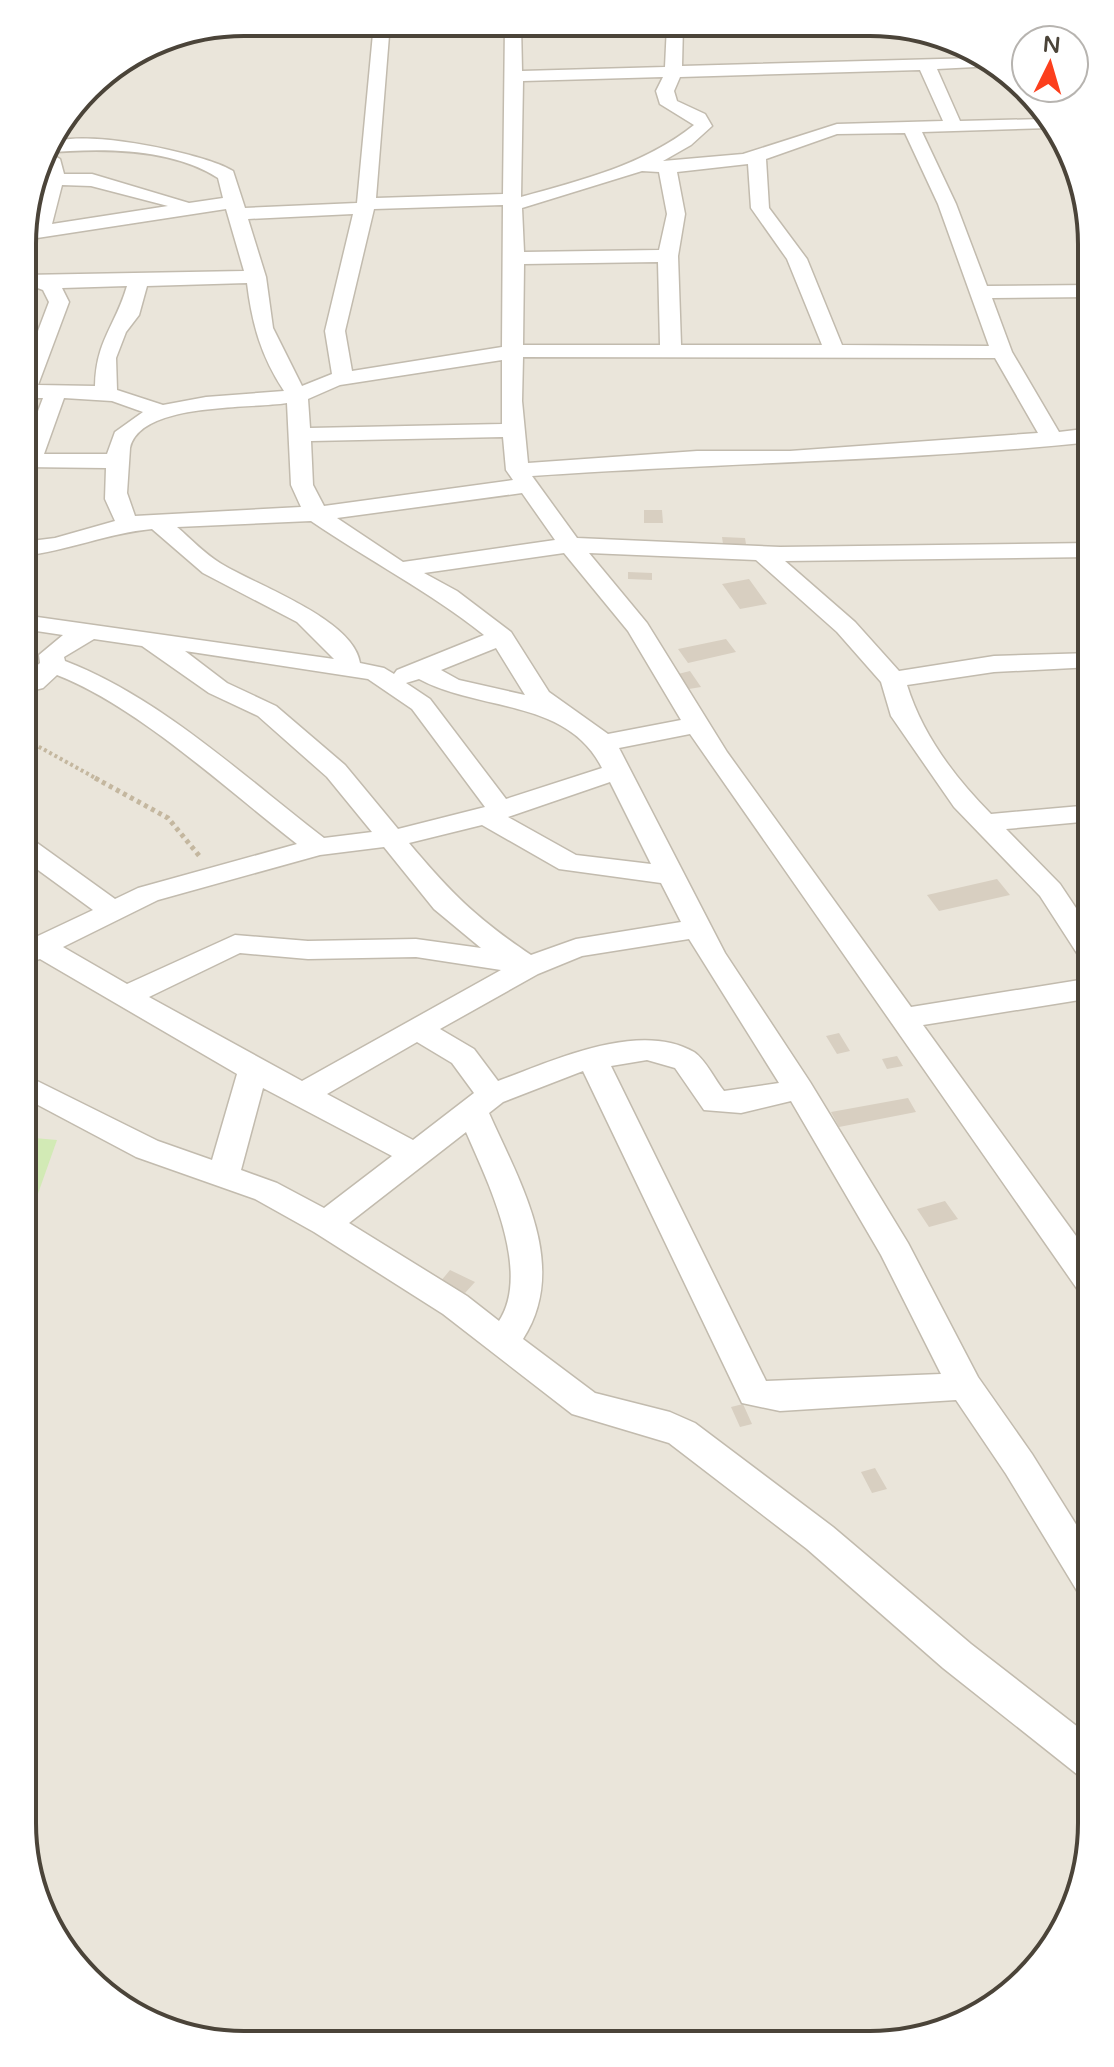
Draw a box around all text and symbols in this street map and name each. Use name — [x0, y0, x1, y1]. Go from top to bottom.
north arrow — [1010, 24, 1090, 104]
text: N — [1042, 31, 1062, 59]

